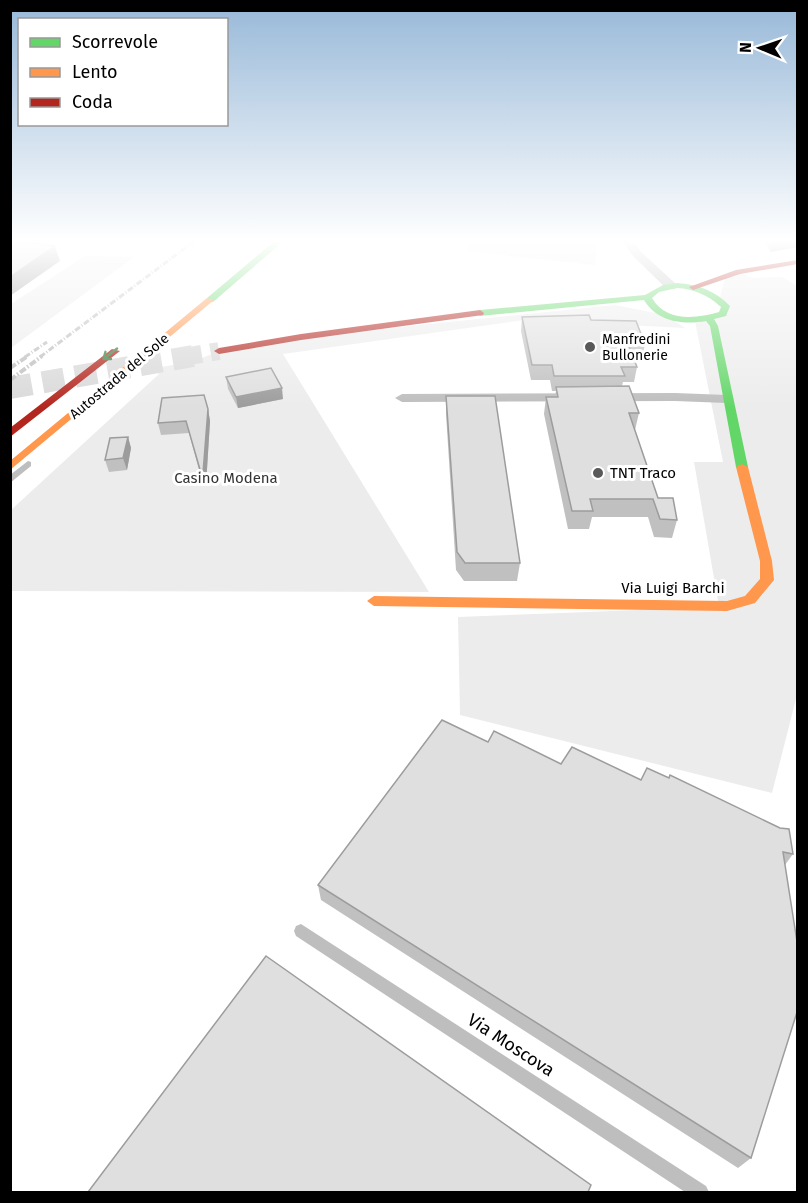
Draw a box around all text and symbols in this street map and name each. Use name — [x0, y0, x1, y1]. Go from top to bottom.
legend — [18, 18, 228, 126]
north arrow — [730, 18, 790, 78]
text: Scorrevole — [72, 31, 158, 53]
text: N — [736, 42, 755, 53]
text: Lento — [72, 61, 118, 83]
text: Coda — [72, 91, 113, 113]
street label: Autostrada del Sole — [66, 330, 172, 423]
place label: Manfredini Bullonerie — [602, 331, 671, 364]
marker: Manfredini Bullonerie — [583, 340, 597, 354]
one-way arrow — [103, 348, 119, 361]
place label: TNT Traco — [610, 464, 676, 482]
marker: TNT Traco — [591, 466, 605, 480]
park label: Casino Modena — [174, 469, 278, 487]
street label: Via Luigi Barchi — [621, 579, 725, 597]
street label: Via Moscova — [463, 1009, 559, 1081]

